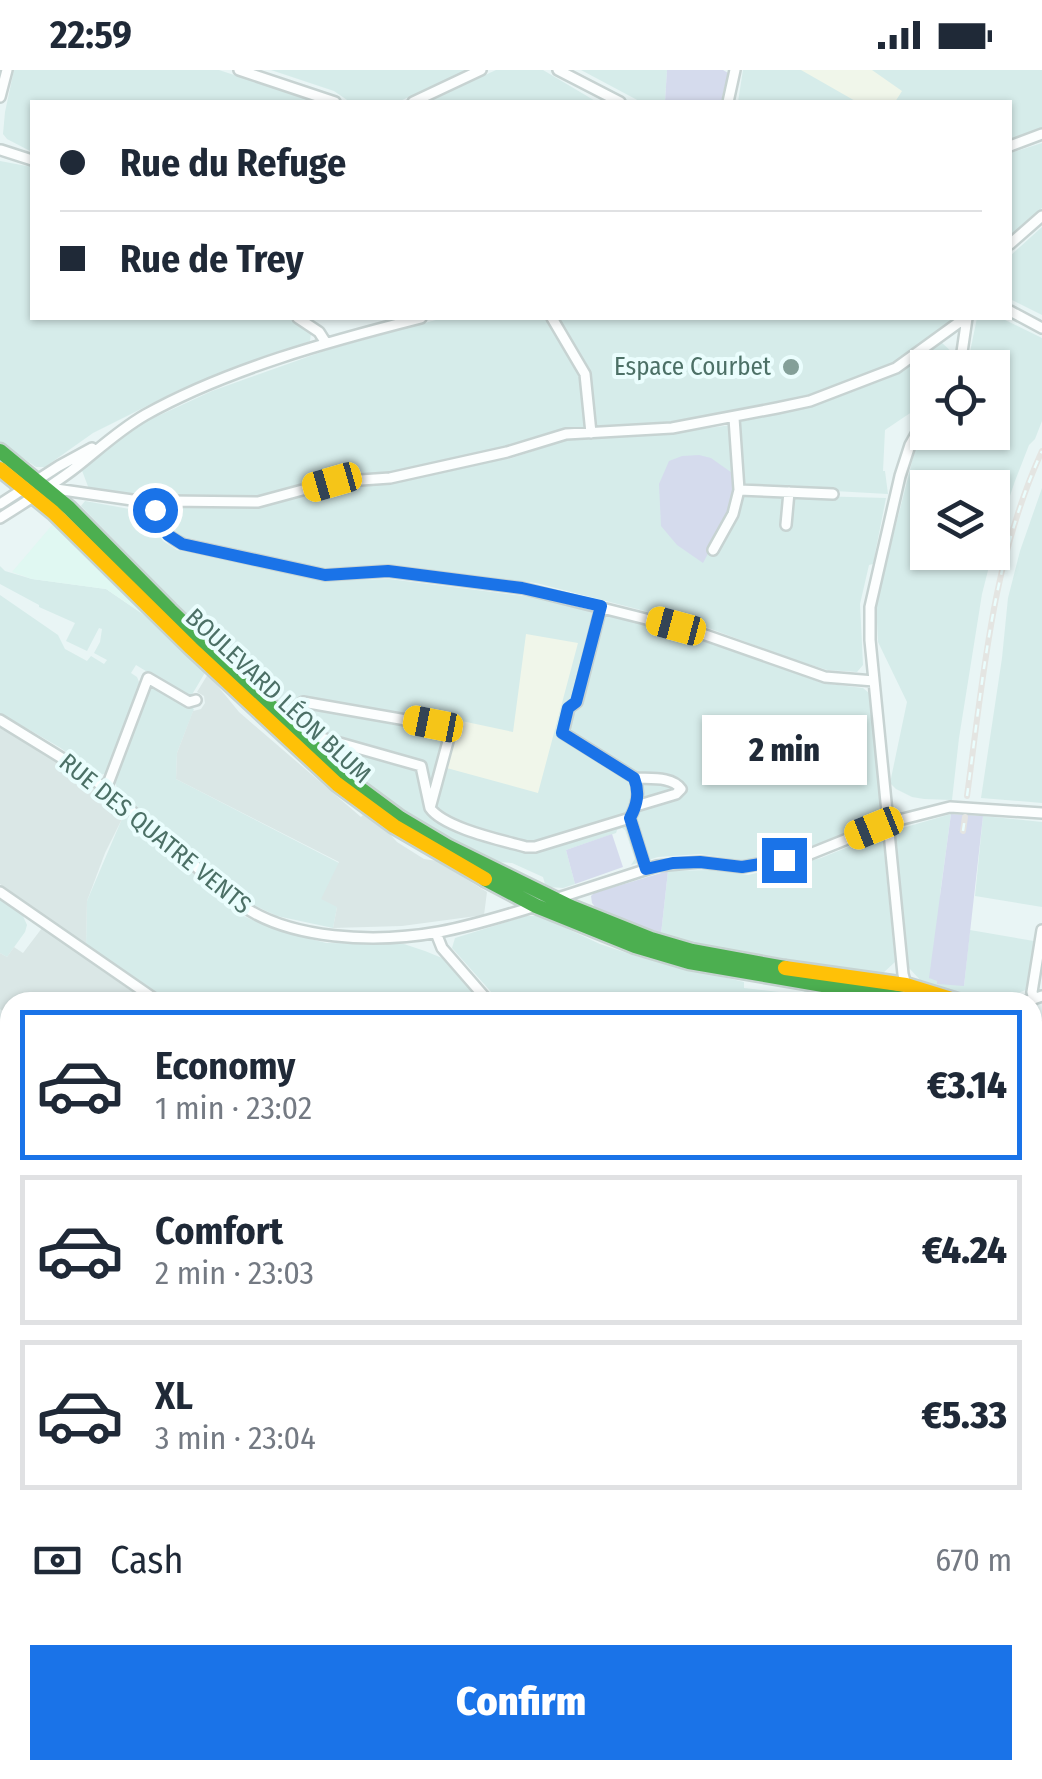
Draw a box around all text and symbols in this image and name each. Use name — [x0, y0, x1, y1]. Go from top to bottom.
text: 22:59 — [50, 12, 132, 58]
text: Rue du Refuge — [120, 140, 346, 186]
text: Rue de Trey — [120, 236, 304, 282]
map controls — [910, 350, 1010, 570]
button: locate — [910, 350, 1010, 450]
place label: Espace Courbet — [614, 352, 772, 382]
marker: Espace Courbet — [780, 356, 802, 378]
car — [299, 459, 365, 505]
button: layers — [910, 470, 1010, 570]
route start — [133, 488, 178, 533]
street label: BOULEVARD LÉON BLUM — [179, 602, 378, 790]
car — [643, 604, 709, 648]
car — [401, 704, 465, 744]
callout: 2 min — [702, 715, 866, 785]
text: 2 min — [749, 731, 820, 769]
street label: RUE DES QUATRE VENTS — [53, 747, 257, 921]
car — [841, 803, 907, 853]
route end — [762, 838, 807, 883]
icon: car — [35, 1040, 125, 1130]
text: Economy — [155, 1043, 295, 1089]
text: €3.14 — [927, 1062, 1007, 1108]
text: 1 min · 23:02 — [155, 1089, 312, 1127]
icon: car — [35, 1205, 125, 1295]
text: Comfort — [155, 1208, 283, 1254]
text: €4.24 — [922, 1227, 1007, 1273]
text: 2 min · 23:03 — [155, 1254, 314, 1292]
icon: car — [35, 1370, 125, 1460]
text: XL — [155, 1373, 193, 1419]
text: €5.33 — [921, 1392, 1007, 1438]
text: 3 min · 23:04 — [155, 1419, 316, 1457]
icon: cash — [30, 1533, 85, 1588]
text: Cash — [110, 1537, 184, 1583]
text: 670 m — [935, 1541, 1012, 1579]
button: Confirm — [30, 1645, 1012, 1760]

